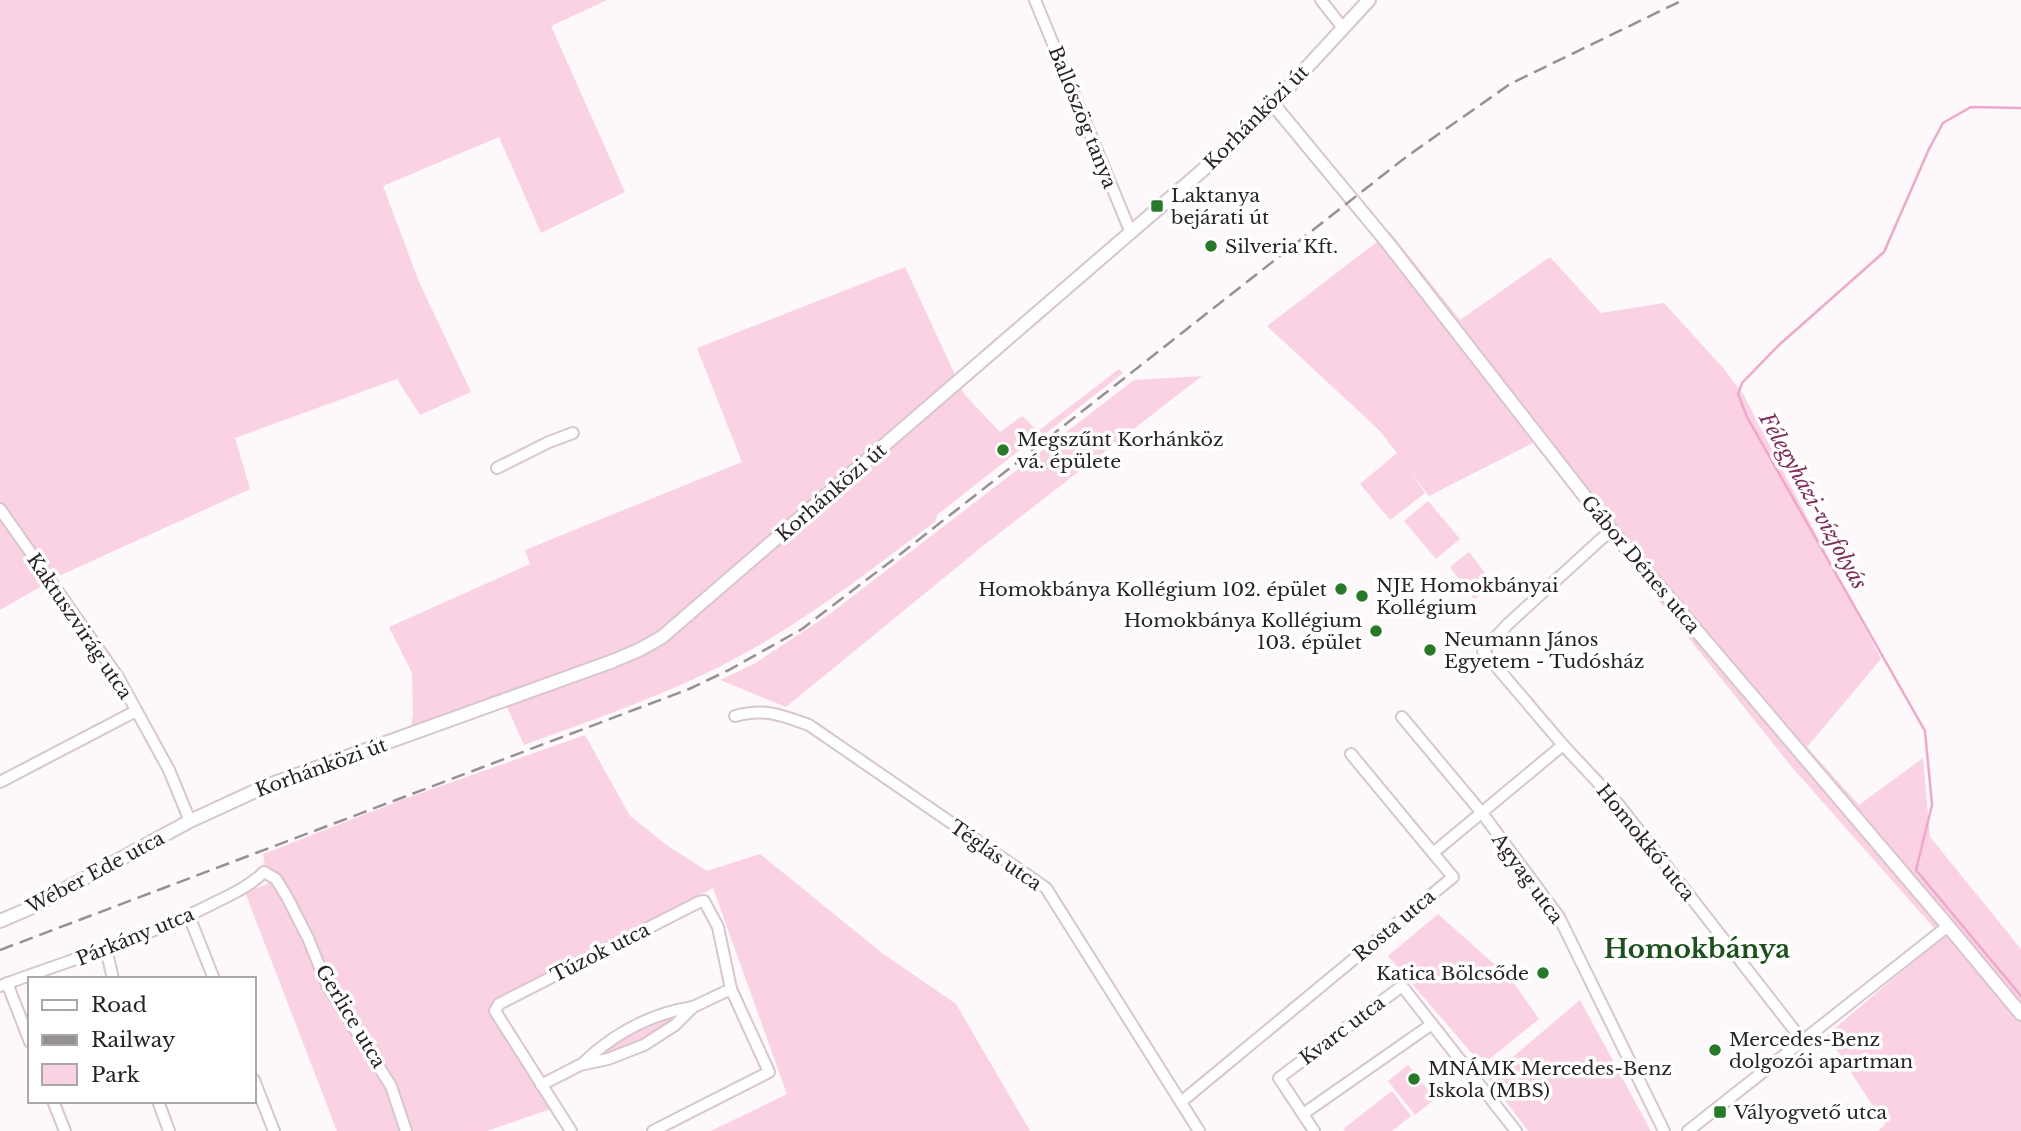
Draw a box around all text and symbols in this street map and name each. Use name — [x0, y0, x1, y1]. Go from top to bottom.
street label: Ballószög tanya — [1044, 43, 1122, 192]
street label: Korhánközi út — [1199, 60, 1314, 174]
place label: Laktanya bejárati út — [1170, 184, 1270, 229]
marker: Laktanya bejárati út — [1149, 198, 1165, 214]
place label: Silveria Kft. — [1225, 235, 1338, 258]
marker: Silveria Kft. — [1203, 238, 1219, 254]
water label: Félegyházi-vízfolyás — [1753, 407, 1872, 594]
place label: Megszűnt Korhánköz vá. épülete — [1017, 428, 1224, 473]
street label: Korhánközi út — [772, 438, 892, 546]
marker: Megszűnt Korhánköz vá. épülete — [995, 442, 1011, 458]
street label: Gábor Dénes utca — [1576, 491, 1705, 638]
street label: Kaktuszvirág utca — [22, 549, 137, 704]
place label: NJE Homokbányai Kollégium — [1376, 574, 1559, 619]
place label: Homokbánya Kollégium 102. épület — [978, 578, 1328, 601]
marker: Homokbánya Kollégium 102. épület — [1333, 581, 1349, 597]
marker: NJE Homokbányai Kollégium — [1354, 588, 1370, 604]
place label: Homokbánya Kollégium 103. épület — [1124, 609, 1363, 654]
marker: Homokbánya Kollégium 103. épület — [1368, 623, 1384, 639]
place label: Neumann János Egyetem - Tudósház — [1444, 628, 1644, 673]
marker: Neumann János Egyetem - Tudósház — [1422, 642, 1438, 658]
street label: Korhánközi út — [252, 733, 391, 802]
street label: Homokkő utca — [1592, 779, 1700, 906]
street label: Téglás utca — [945, 815, 1046, 896]
street label: Wéber Ede utca — [22, 826, 168, 919]
street label: Agyag utca — [1487, 828, 1568, 928]
street label: Rosta utca — [1349, 884, 1440, 966]
street label: Párkány utca — [73, 902, 198, 971]
street label: Túzok utca — [547, 918, 654, 987]
district label: Homokbánya — [1604, 933, 1790, 965]
street label: Gerlice utca — [311, 960, 391, 1072]
place label: Katica Bölcsőde — [1376, 962, 1529, 985]
marker: Katica Bölcsőde — [1535, 965, 1551, 981]
legend — [28, 977, 256, 1103]
street label: Kvarc utca — [1295, 991, 1390, 1070]
text: Road — [91, 992, 147, 1018]
text: Railway — [91, 1027, 176, 1053]
place label: Mercedes-Benz dolgozói apartman — [1729, 1028, 1913, 1073]
marker: Mercedes-Benz dolgozói apartman — [1707, 1042, 1723, 1058]
place label: MNÁMK Mercedes-Benz Iskola (MBS) — [1428, 1057, 1672, 1102]
text: Park — [91, 1062, 140, 1088]
marker: MNÁMK Mercedes-Benz Iskola (MBS) — [1406, 1071, 1422, 1087]
place label: Vályogvető utca — [1733, 1101, 1887, 1124]
marker: Vályogvető utca — [1712, 1104, 1728, 1120]

